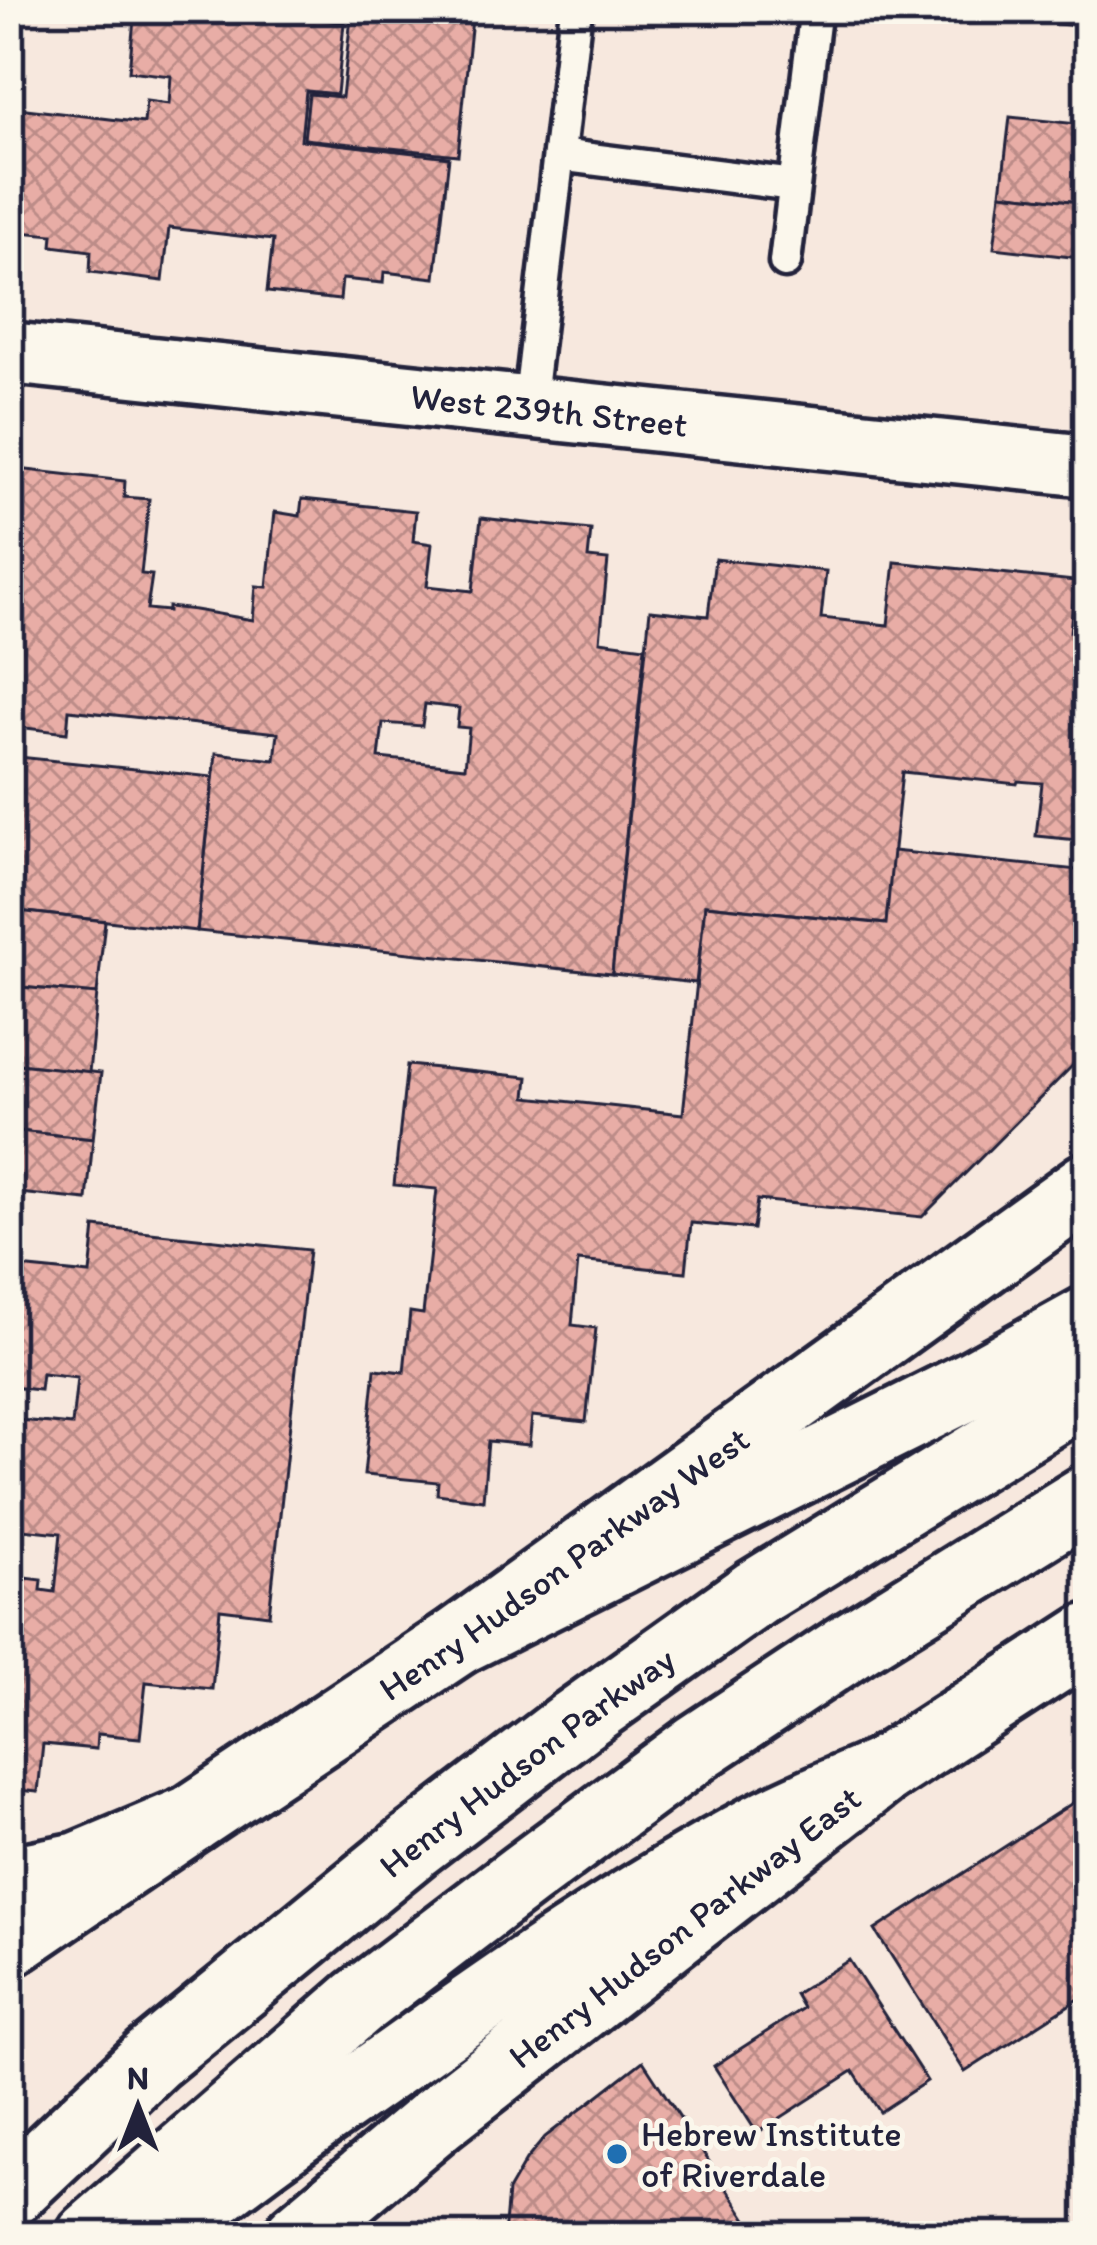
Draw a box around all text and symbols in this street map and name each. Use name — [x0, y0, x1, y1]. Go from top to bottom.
street label: West 239th Street — [408, 374, 690, 445]
street label: Henry Hudson Parkway West — [370, 1417, 757, 1709]
street label: Henry Hudson Parkway — [370, 1637, 683, 1886]
street label: Henry Hudson Parkway East — [499, 1776, 869, 2077]
north arrow — [78, 2047, 198, 2167]
text: N — [127, 2058, 149, 2097]
place label: Hebrew Institute of Riverdale — [641, 2112, 902, 2196]
marker: Hebrew Institute of Riverdale — [604, 2141, 630, 2167]

